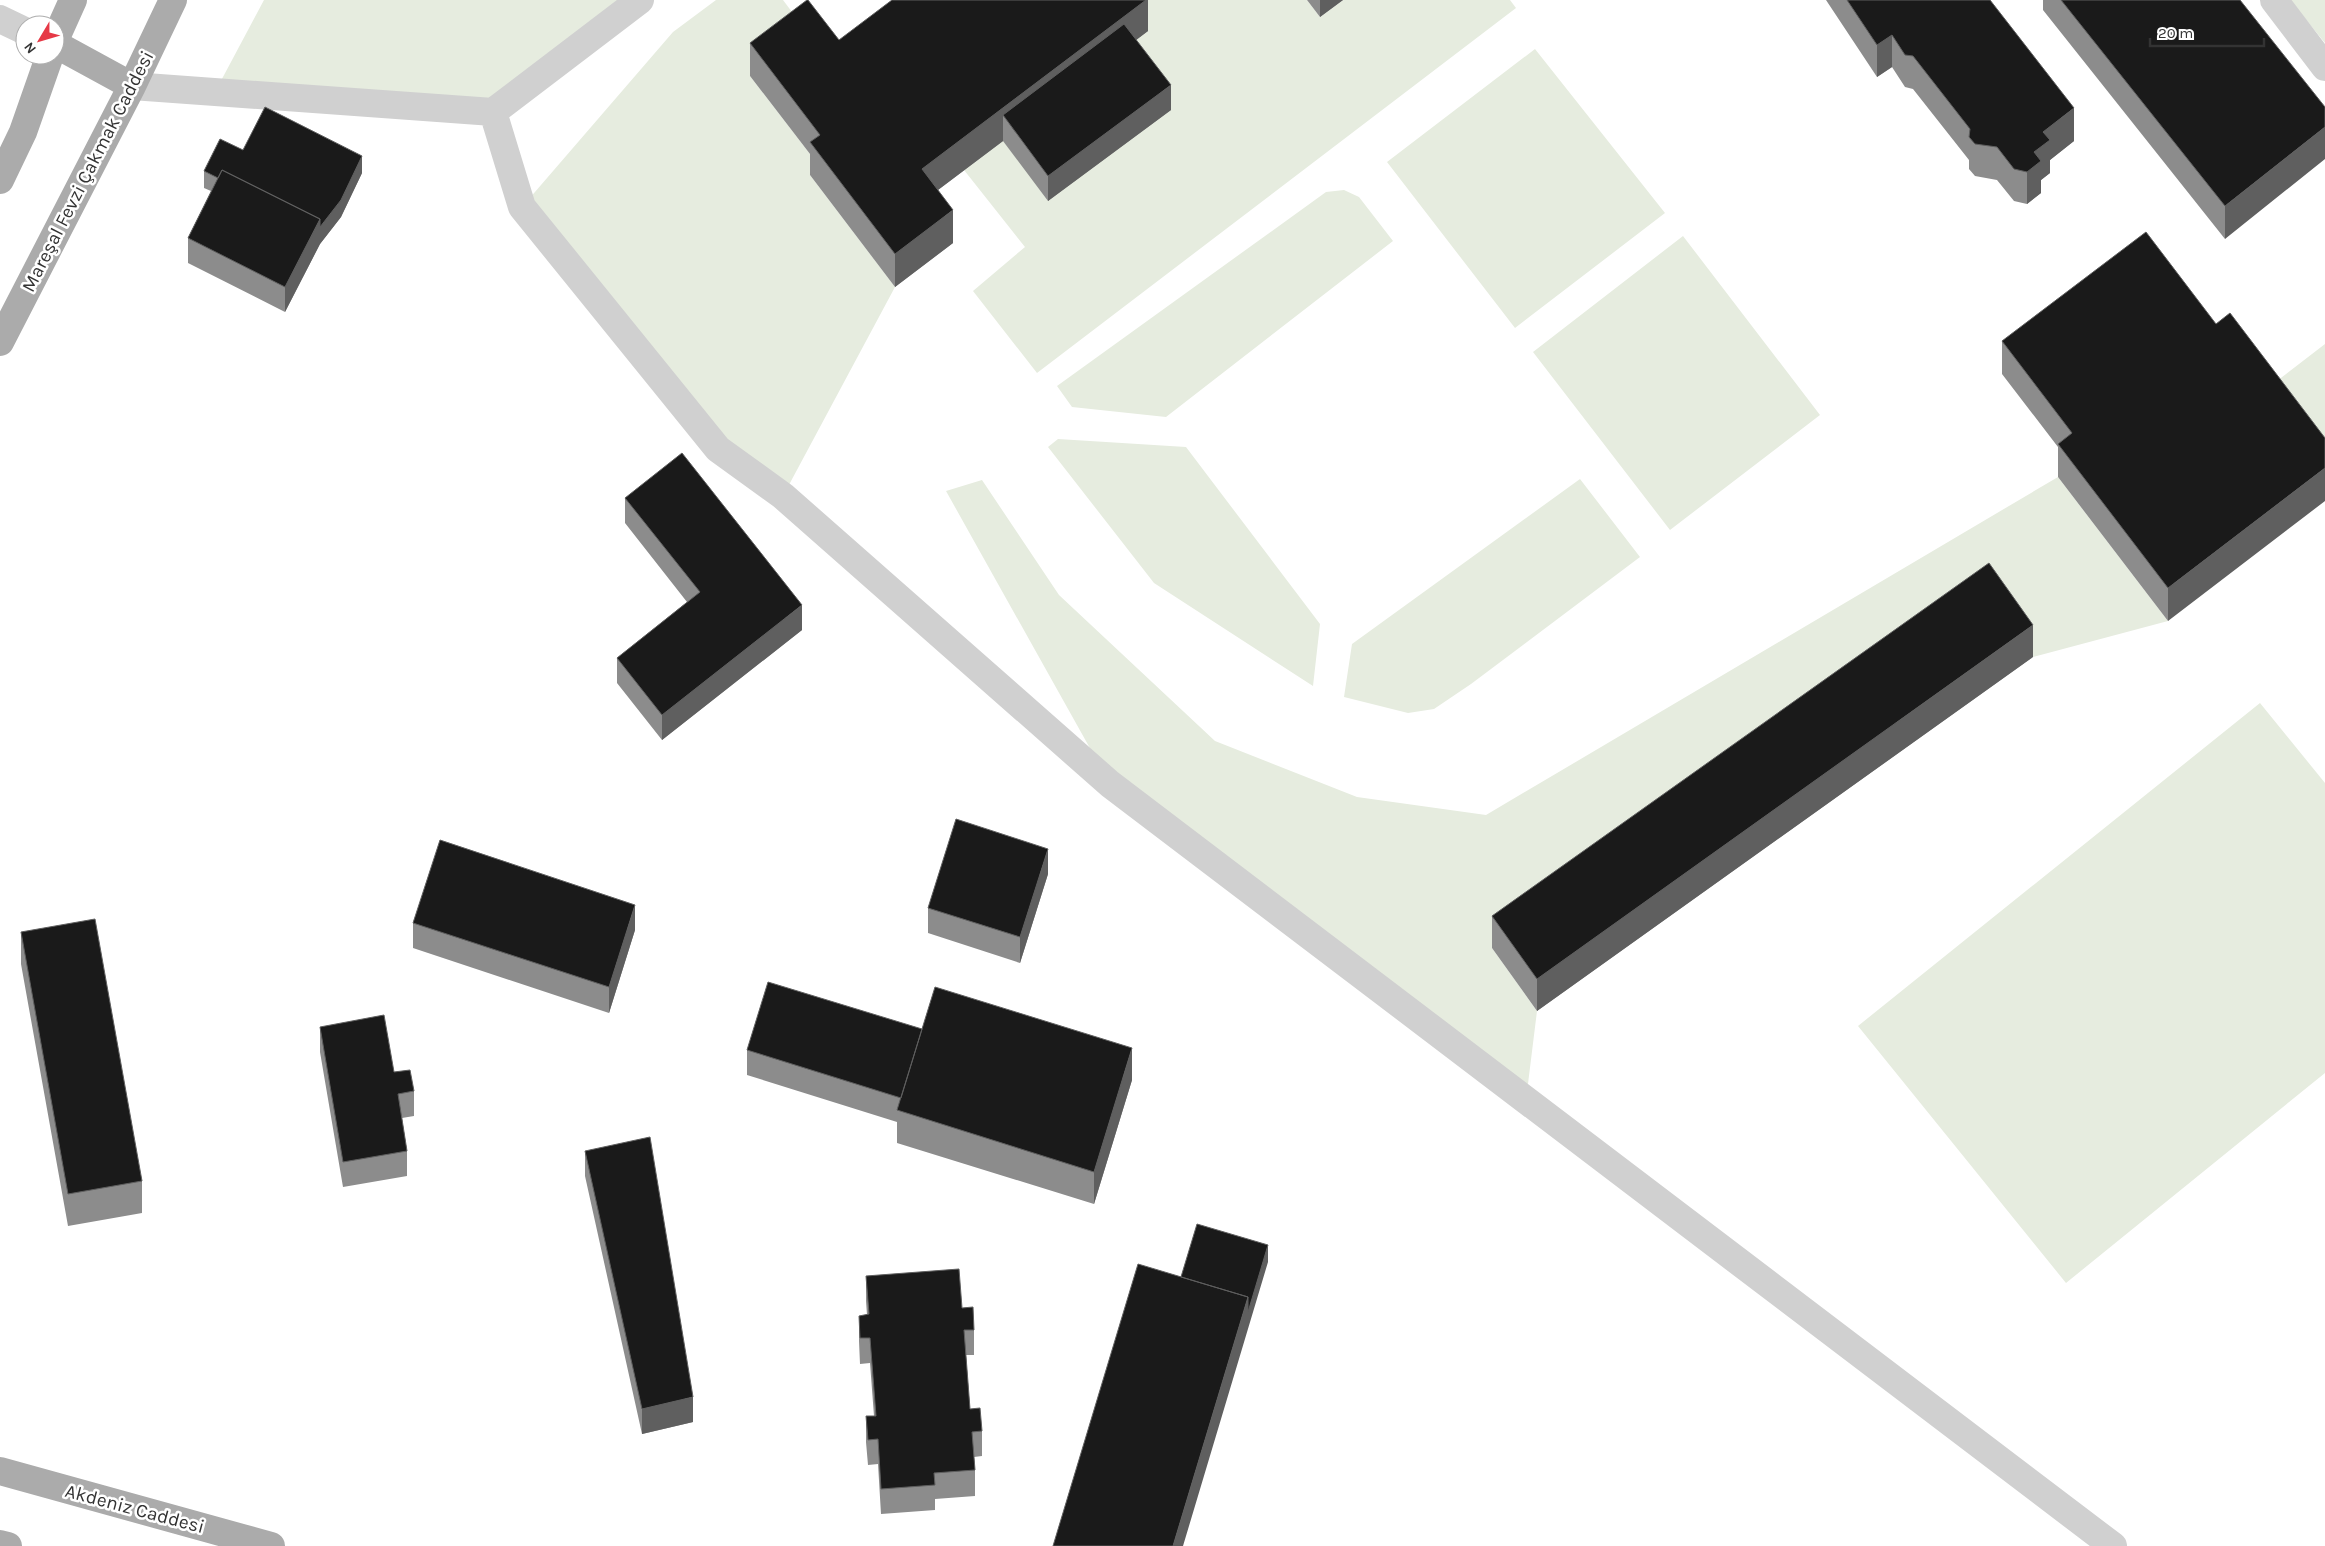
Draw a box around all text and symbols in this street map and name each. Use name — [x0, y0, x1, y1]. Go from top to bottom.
north arrow — [15, 15, 65, 65]
scale bar — [2150, 15, 2264, 47]
text: 20 m — [2158, 24, 2193, 42]
text: N — [20, 39, 40, 57]
street label: Mareşal Fevzi Çakmak Caddesi — [17, 47, 158, 296]
street label: Akdeniz Caddesi — [63, 1480, 207, 1538]

